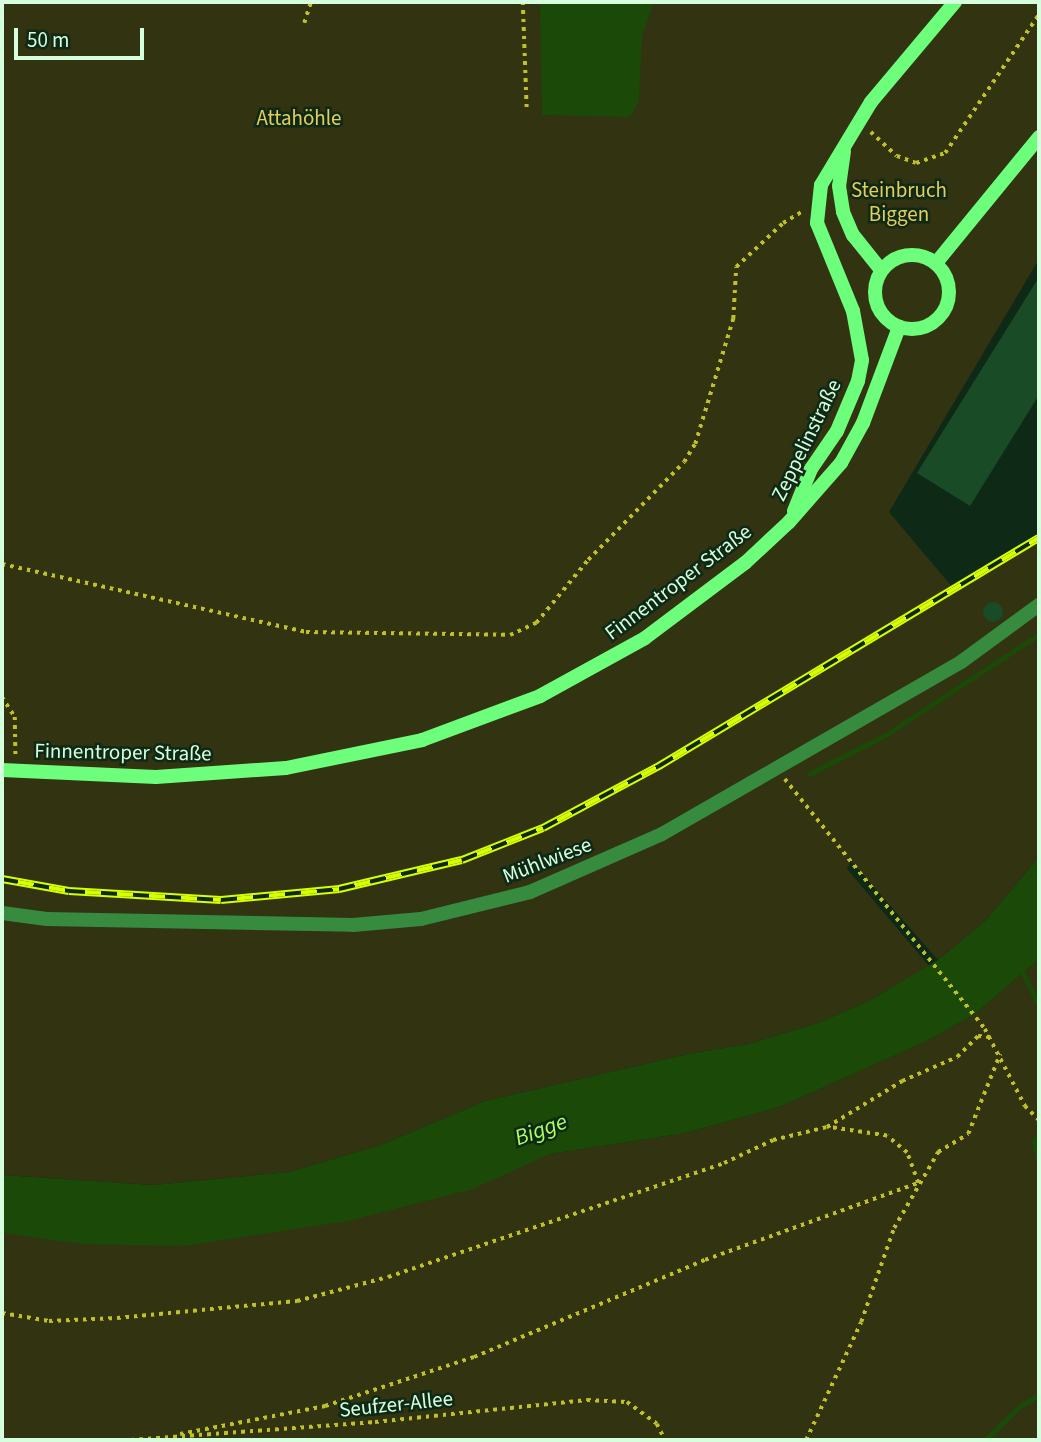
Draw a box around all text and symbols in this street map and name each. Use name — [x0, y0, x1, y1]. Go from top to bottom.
scale bar — [18, 14, 147, 58]
text: 50 m — [27, 25, 69, 55]
park label: Attahöhle — [256, 105, 342, 131]
park label: Steinbruch Biggen — [851, 177, 947, 227]
street label: Zeppelinstraße — [766, 375, 846, 505]
street label: Finnentroper Straße — [600, 519, 756, 645]
street label: Finnentroper Straße — [34, 738, 212, 766]
street label: Mühlwiese — [499, 832, 595, 888]
water label: Bigge — [511, 1108, 571, 1152]
street label: Seufzer-Allee — [338, 1385, 454, 1423]

